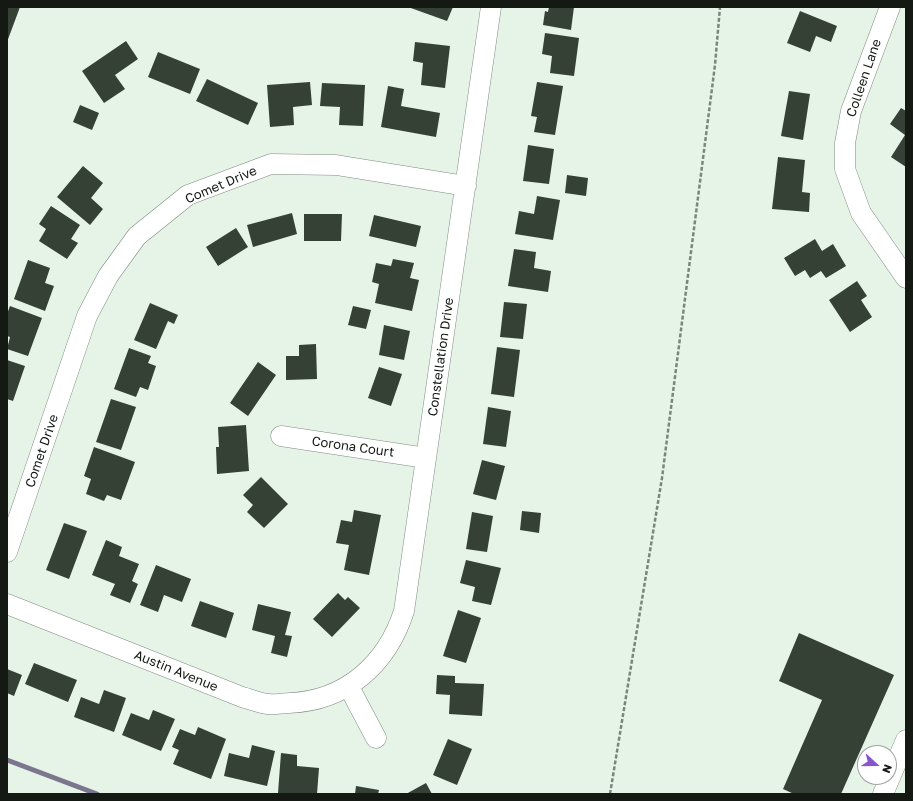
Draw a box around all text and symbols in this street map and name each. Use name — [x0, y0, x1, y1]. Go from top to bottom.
street label: Colleen Lane — [843, 37, 885, 119]
street label: Comet Drive — [183, 163, 259, 207]
street label: Constellation Drive — [425, 297, 457, 417]
street label: Comet Drive — [22, 412, 62, 490]
street label: Corona Court — [311, 433, 395, 461]
street label: Austin Avenue — [132, 647, 220, 695]
north arrow — [857, 745, 897, 785]
text: N — [880, 763, 895, 775]

